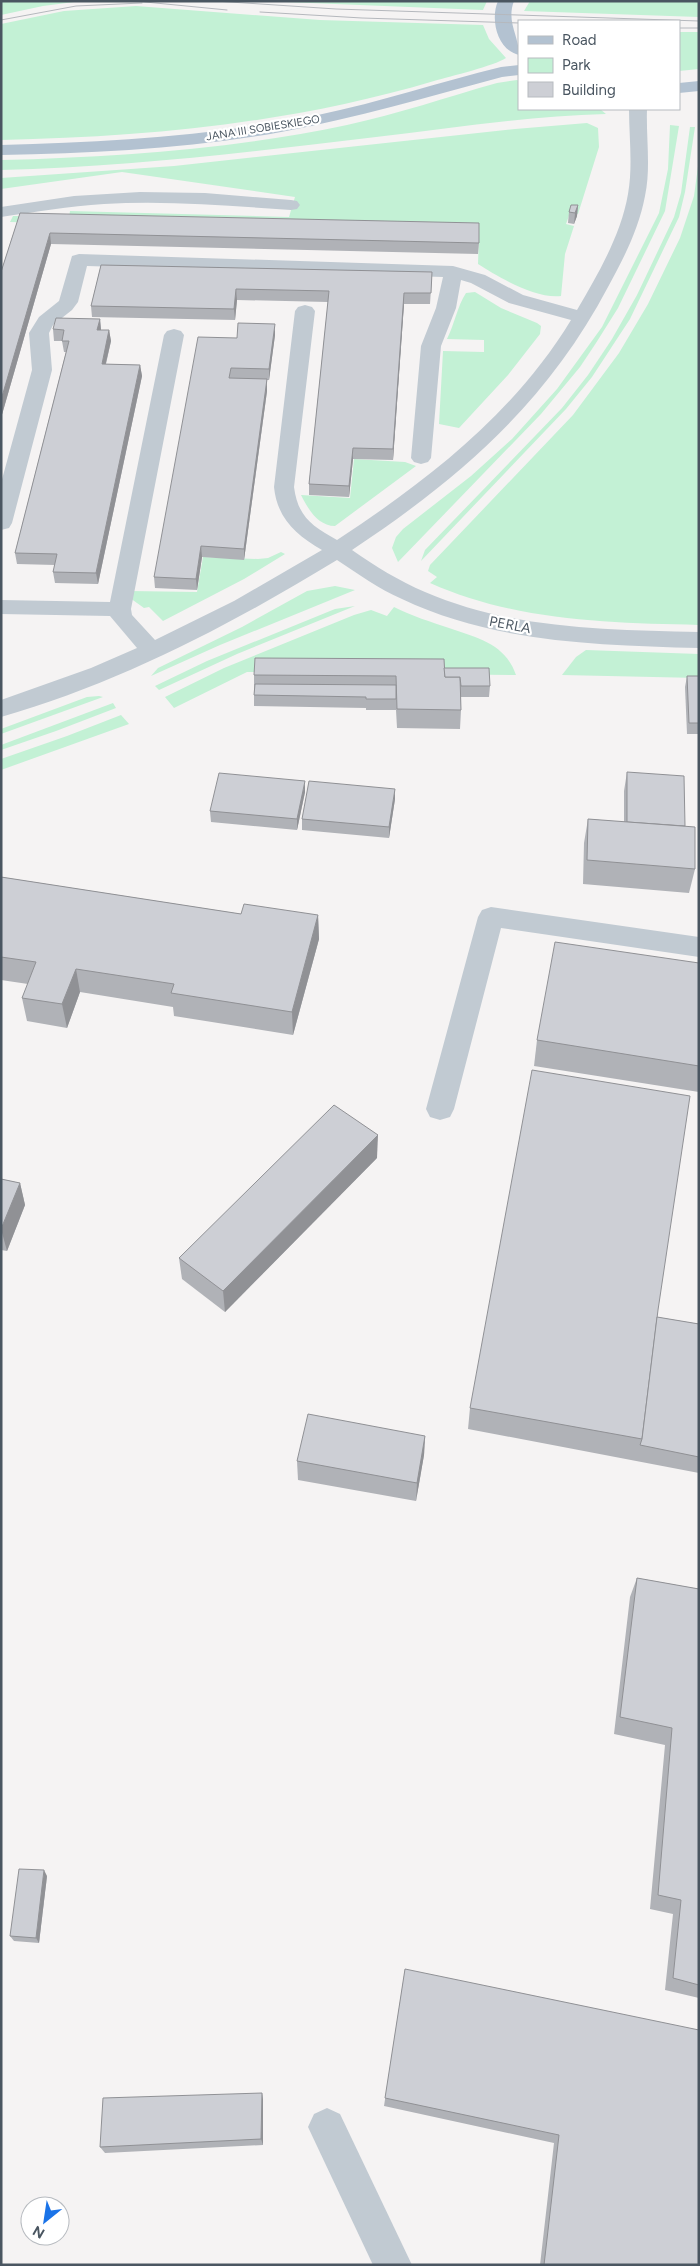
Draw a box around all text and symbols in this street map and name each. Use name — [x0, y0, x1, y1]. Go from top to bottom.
legend — [518, 20, 680, 110]
text: Road — [562, 31, 597, 49]
text: Park — [562, 56, 591, 74]
text: Building — [562, 81, 616, 99]
street label: JANA III SOBIESKIEGO — [205, 113, 321, 143]
street label: PERLA — [488, 613, 533, 637]
north arrow — [20, 2196, 70, 2246]
text: N — [30, 2222, 48, 2242]

